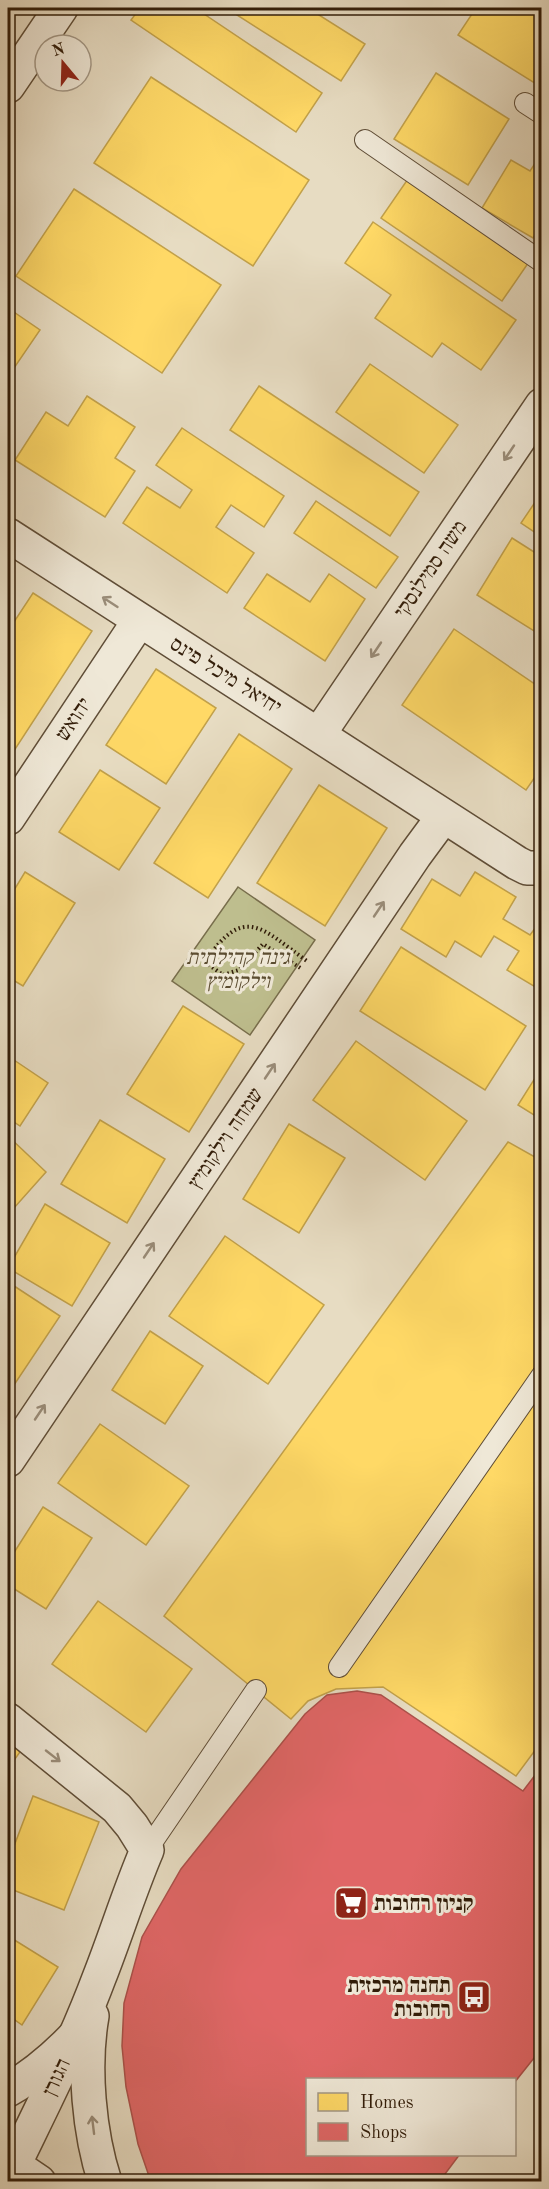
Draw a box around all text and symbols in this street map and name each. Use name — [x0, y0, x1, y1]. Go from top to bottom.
north arrow — [33, 33, 93, 93]
text: N — [50, 41, 68, 60]
one-way arrow — [503, 445, 515, 461]
street label: משה סמילנסקי — [390, 517, 471, 622]
one-way arrow — [101, 595, 118, 608]
street label: יחיאל מיכל פינס — [166, 633, 285, 719]
one-way arrow — [370, 641, 382, 657]
street label: יהואש — [52, 694, 96, 745]
one-way arrow — [373, 902, 385, 918]
park label: גינה קהילתית וילקומיץ — [186, 947, 292, 993]
one-way arrow — [264, 1064, 276, 1080]
street label: שמחה וילקומיץ — [184, 1084, 268, 1193]
one-way arrow — [143, 1243, 155, 1259]
one-way arrow — [34, 1404, 46, 1421]
one-way arrow — [45, 1750, 61, 1763]
supermarket icon: קניון רחובות — [333, 1885, 369, 1921]
place label: קניון רחובות — [374, 1894, 473, 1915]
place label: תחנה מרכזית רחובות — [347, 1976, 451, 2021]
bus stop icon: תחנה מרכזית רחובות — [456, 1979, 492, 2015]
street label: הגורן — [40, 2056, 75, 2100]
legend — [306, 2078, 516, 2156]
text: Homes — [360, 2094, 414, 2112]
one-way arrow — [87, 2115, 98, 2135]
text: Shops — [360, 2124, 407, 2142]

